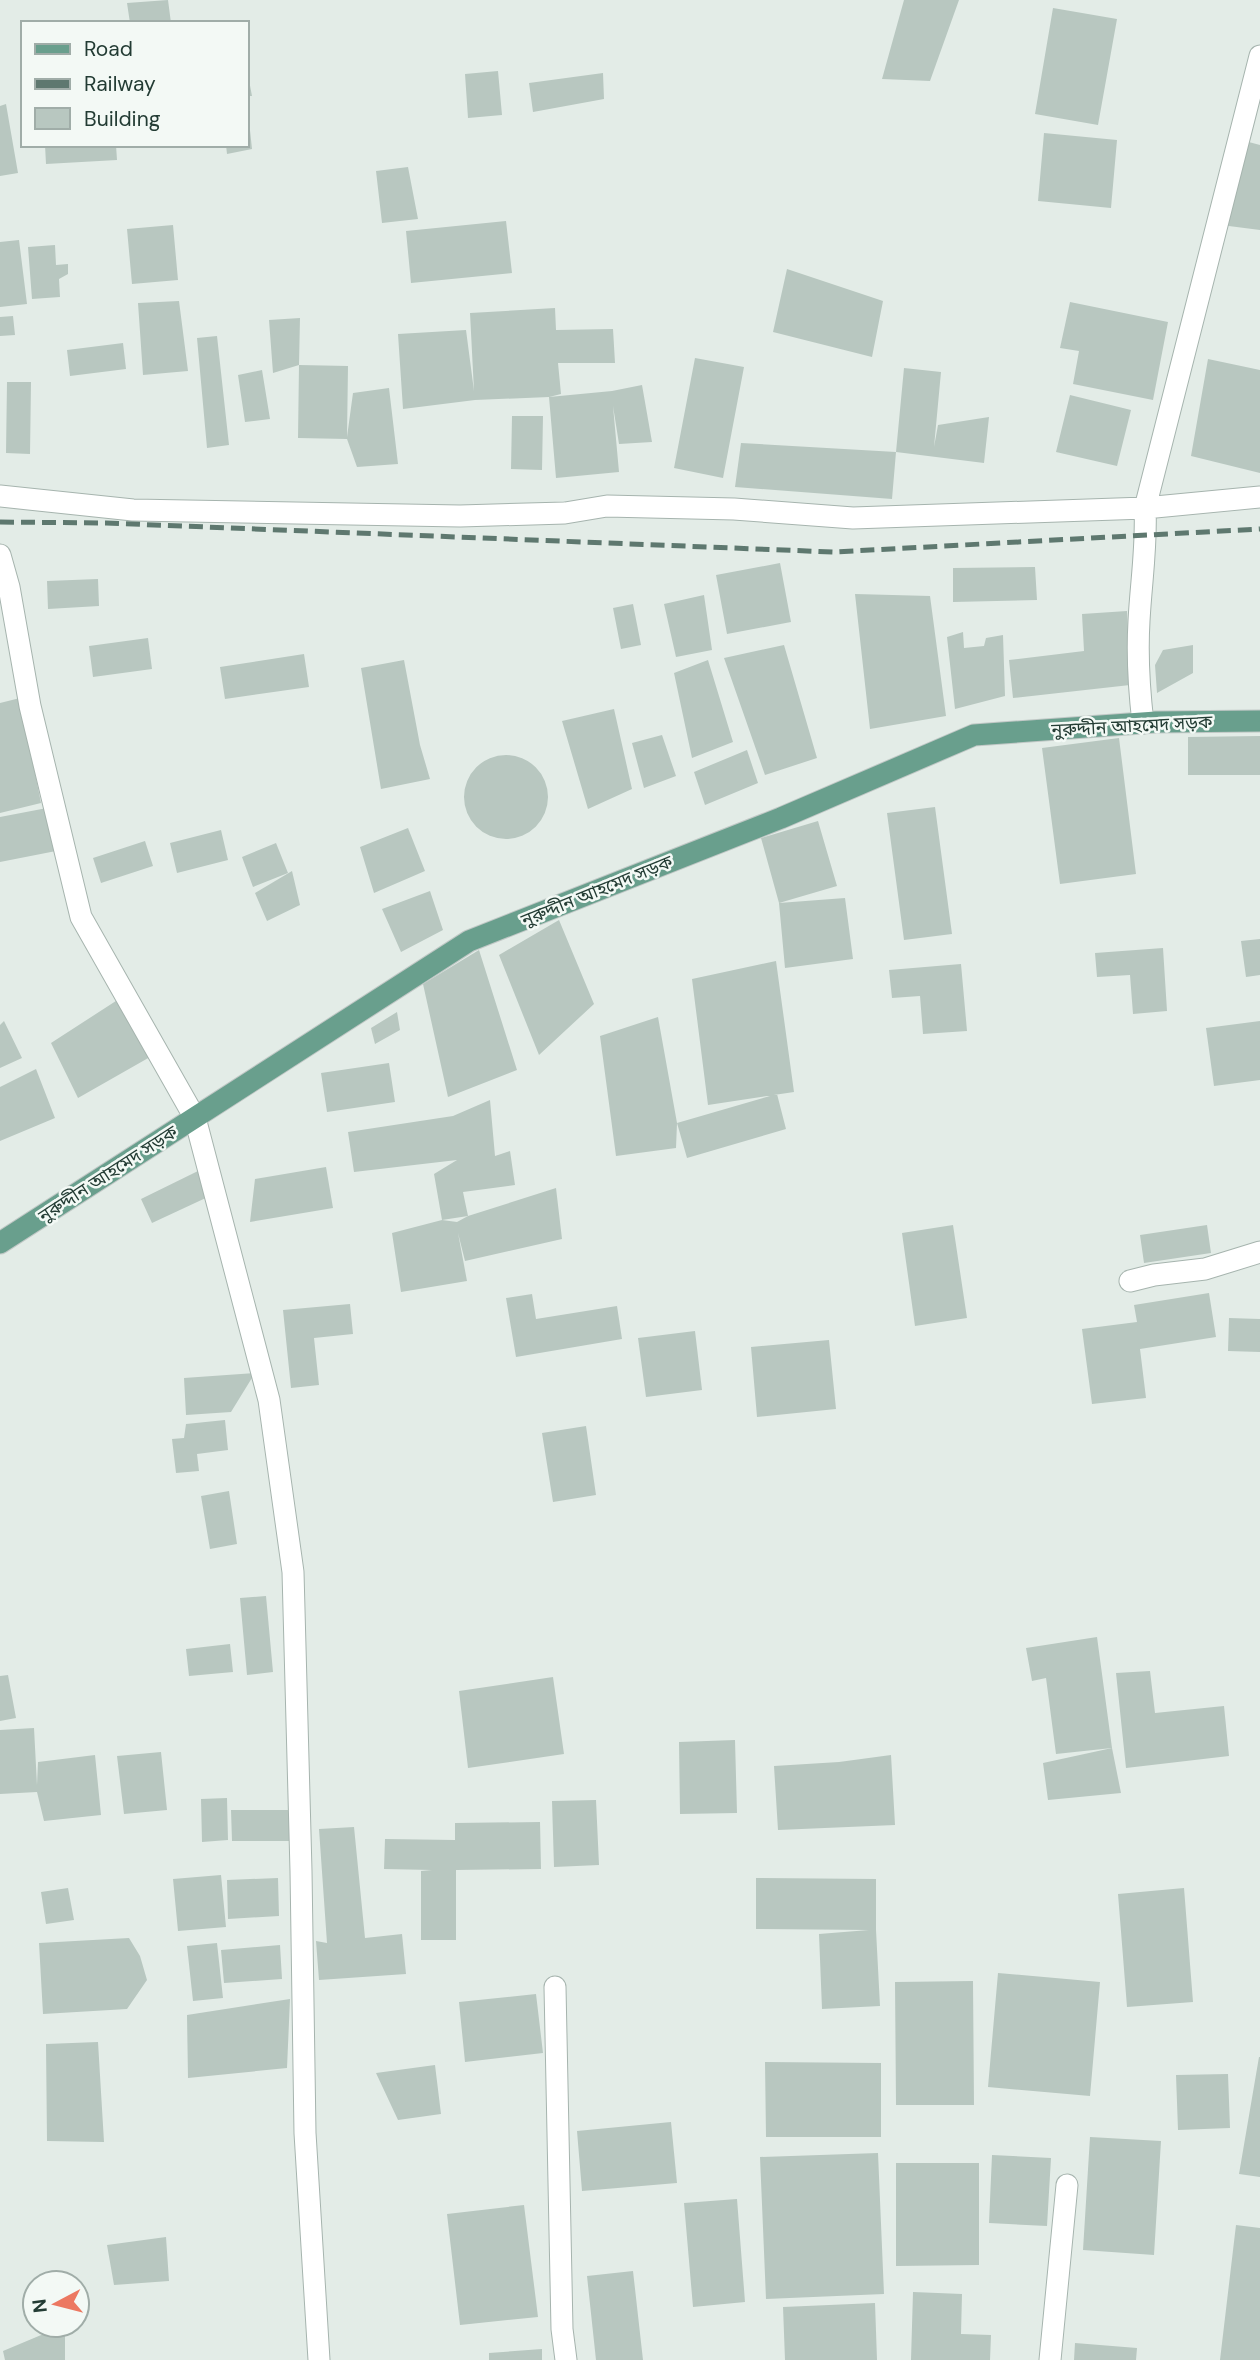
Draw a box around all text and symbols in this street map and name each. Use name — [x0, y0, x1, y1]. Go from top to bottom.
legend — [21, 21, 248, 147]
text: Road — [84, 35, 133, 63]
text: Railway — [84, 70, 156, 98]
text: Building — [84, 105, 161, 133]
street label: নুরুদ্দীন আহমেদ সড়ক — [1050, 710, 1214, 742]
street label: নুরুদ্দীন আহমেদ সড়ক — [517, 849, 677, 933]
street label: নুরুদ্দীন আহমেদ সড়ক — [33, 1120, 183, 1229]
north arrow — [21, 2269, 91, 2339]
text: N — [26, 2298, 53, 2314]

